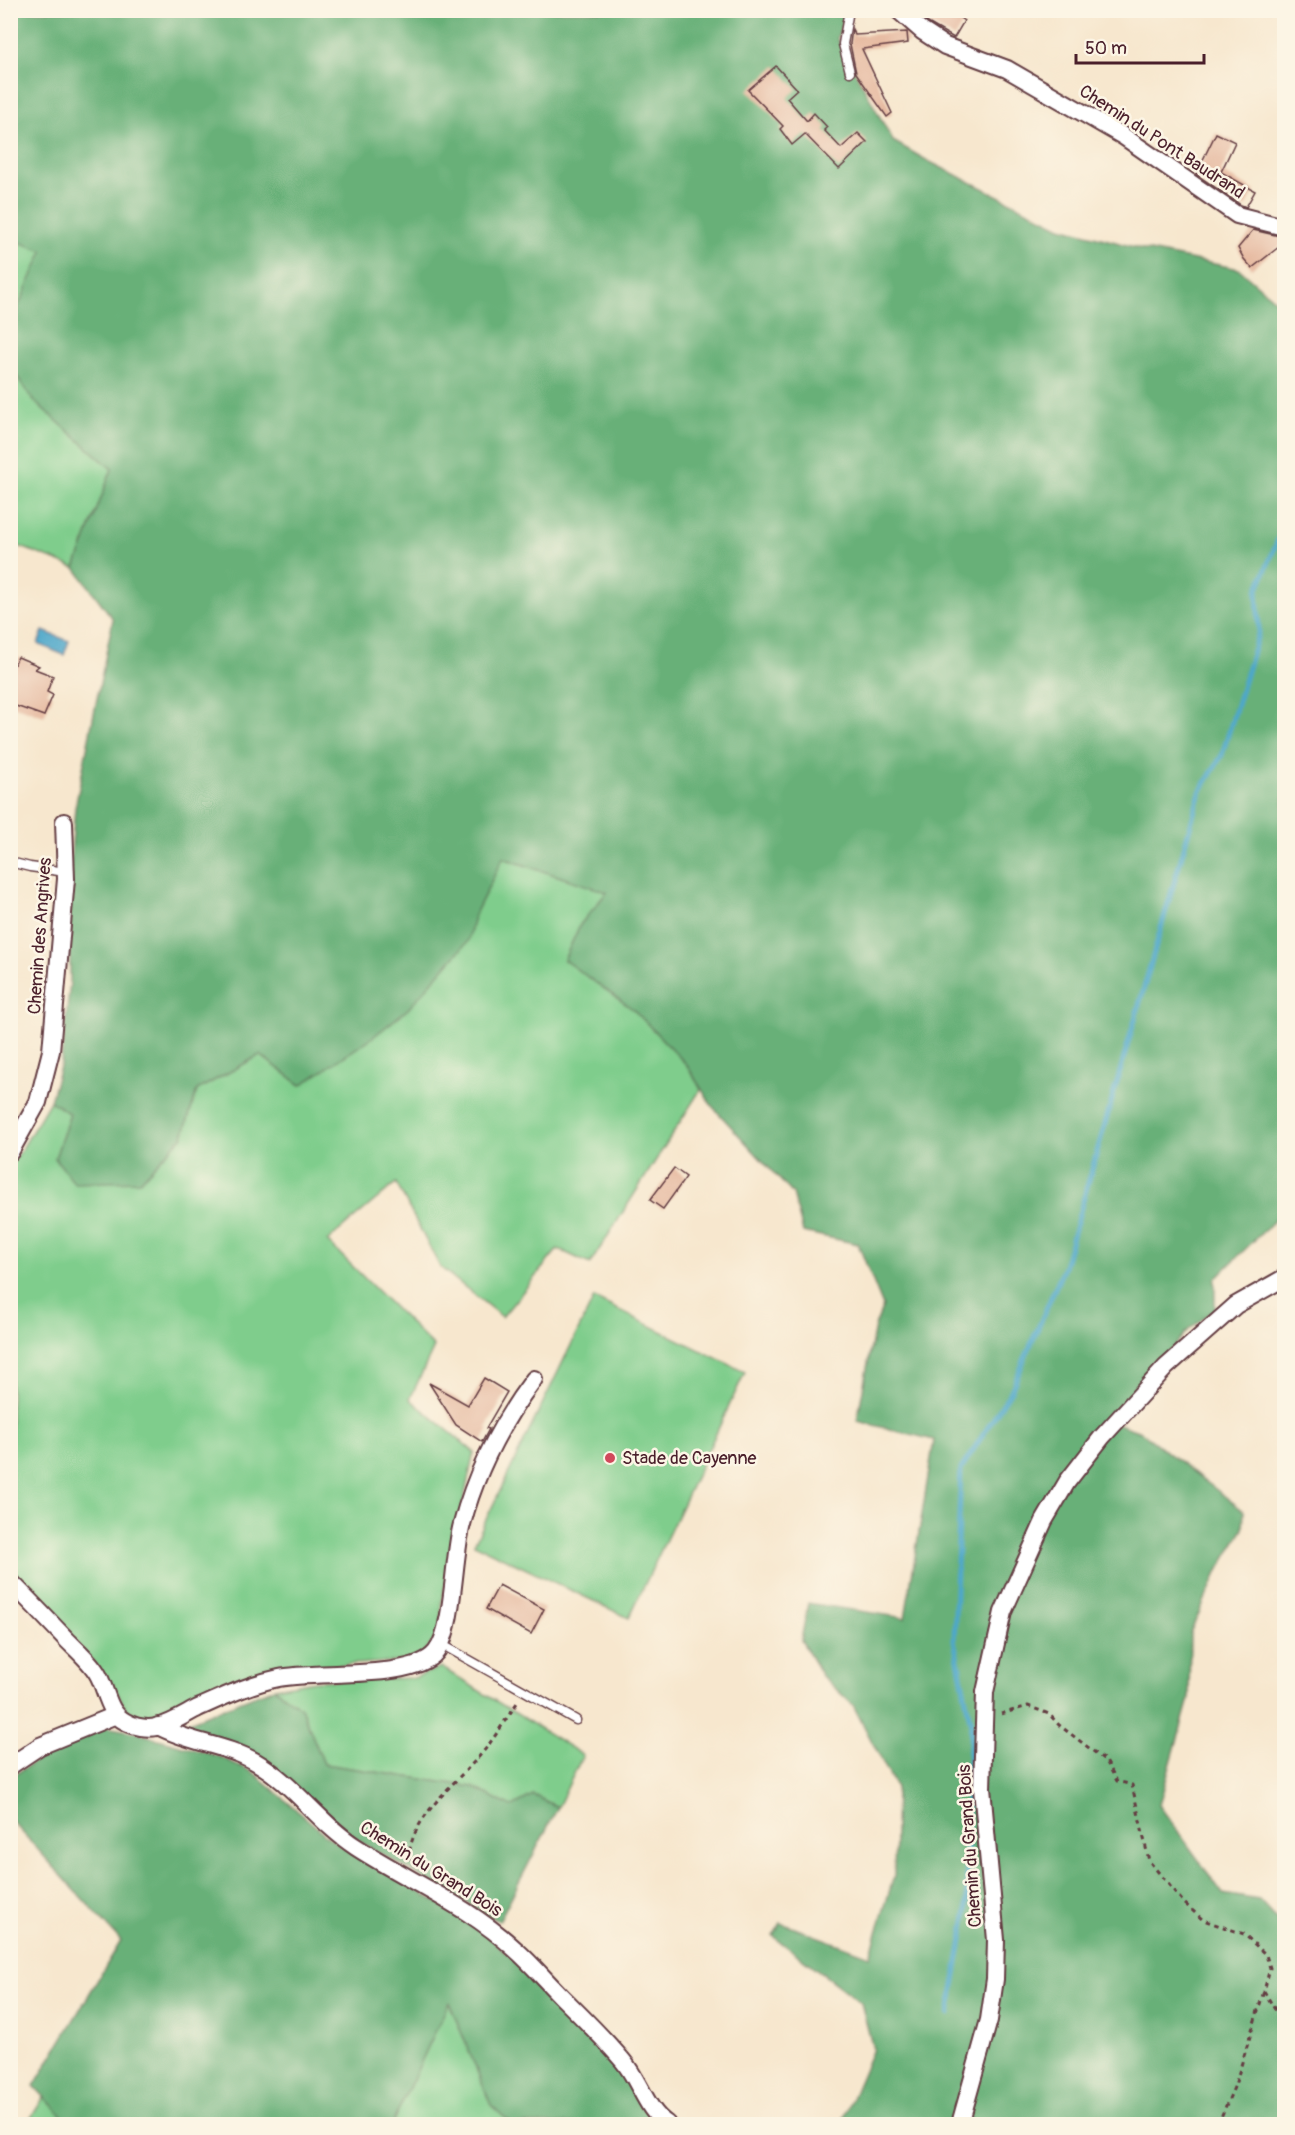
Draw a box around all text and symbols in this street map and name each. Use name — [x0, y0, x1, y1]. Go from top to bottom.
scale bar — [1076, 27, 1204, 65]
text: 50 m — [1085, 37, 1127, 60]
street label: Chemin du Pont Baudrand — [1075, 80, 1249, 204]
street label: Chemin des Angrives — [23, 857, 57, 1015]
place label: Stade de Cayenne — [622, 1447, 757, 1470]
marker: Stade de Cayenne — [603, 1451, 617, 1465]
street label: Chemin du Grand Bois — [953, 1764, 987, 1928]
street label: Chemin du Grand Bois — [356, 1816, 506, 1922]

